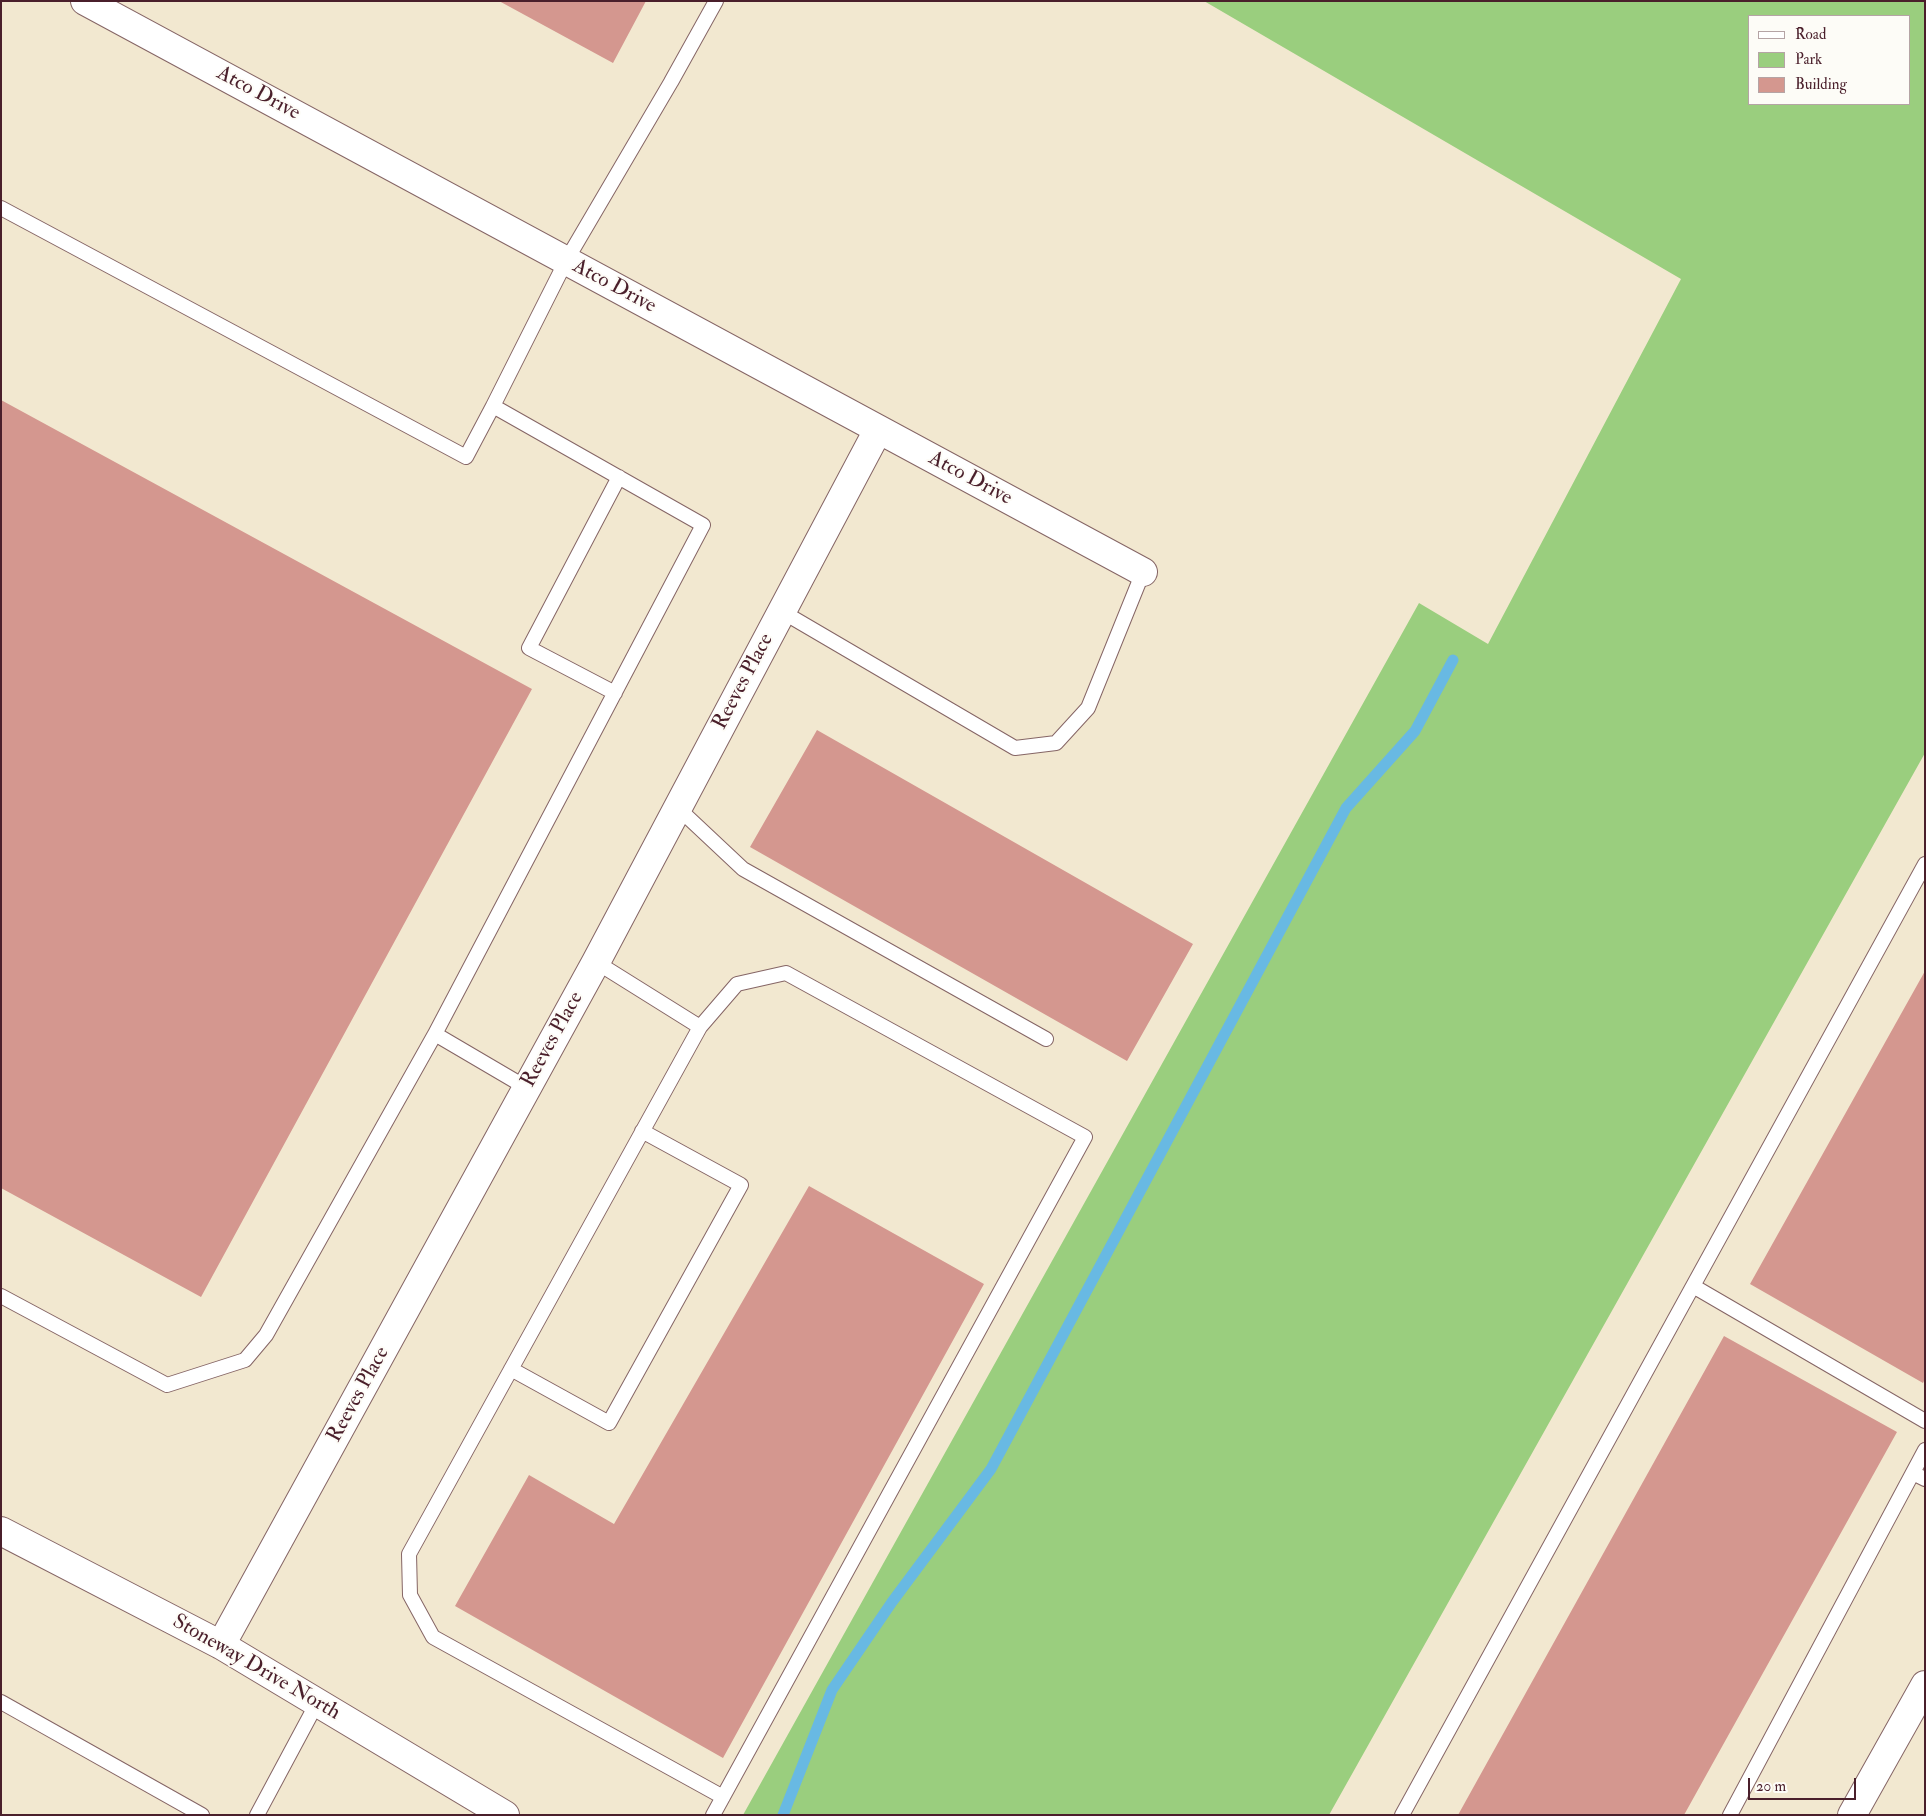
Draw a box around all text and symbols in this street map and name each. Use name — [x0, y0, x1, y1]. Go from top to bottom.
legend — [1748, 15, 1911, 105]
text: Road — [1795, 25, 1826, 44]
text: Park — [1795, 50, 1822, 69]
street label: Atco Drive — [212, 61, 304, 127]
text: Building — [1795, 75, 1847, 94]
street label: Atco Drive — [568, 254, 660, 320]
street label: Atco Drive — [924, 446, 1016, 512]
street label: Reeves Place — [708, 630, 780, 734]
street label: Reeves Place — [516, 988, 590, 1092]
street label: Reeves Place — [322, 1343, 396, 1447]
street label: Stoneway Drive North — [168, 1610, 344, 1726]
scale bar — [1751, 1768, 1858, 1800]
text: 20 m — [1756, 1777, 1786, 1796]

